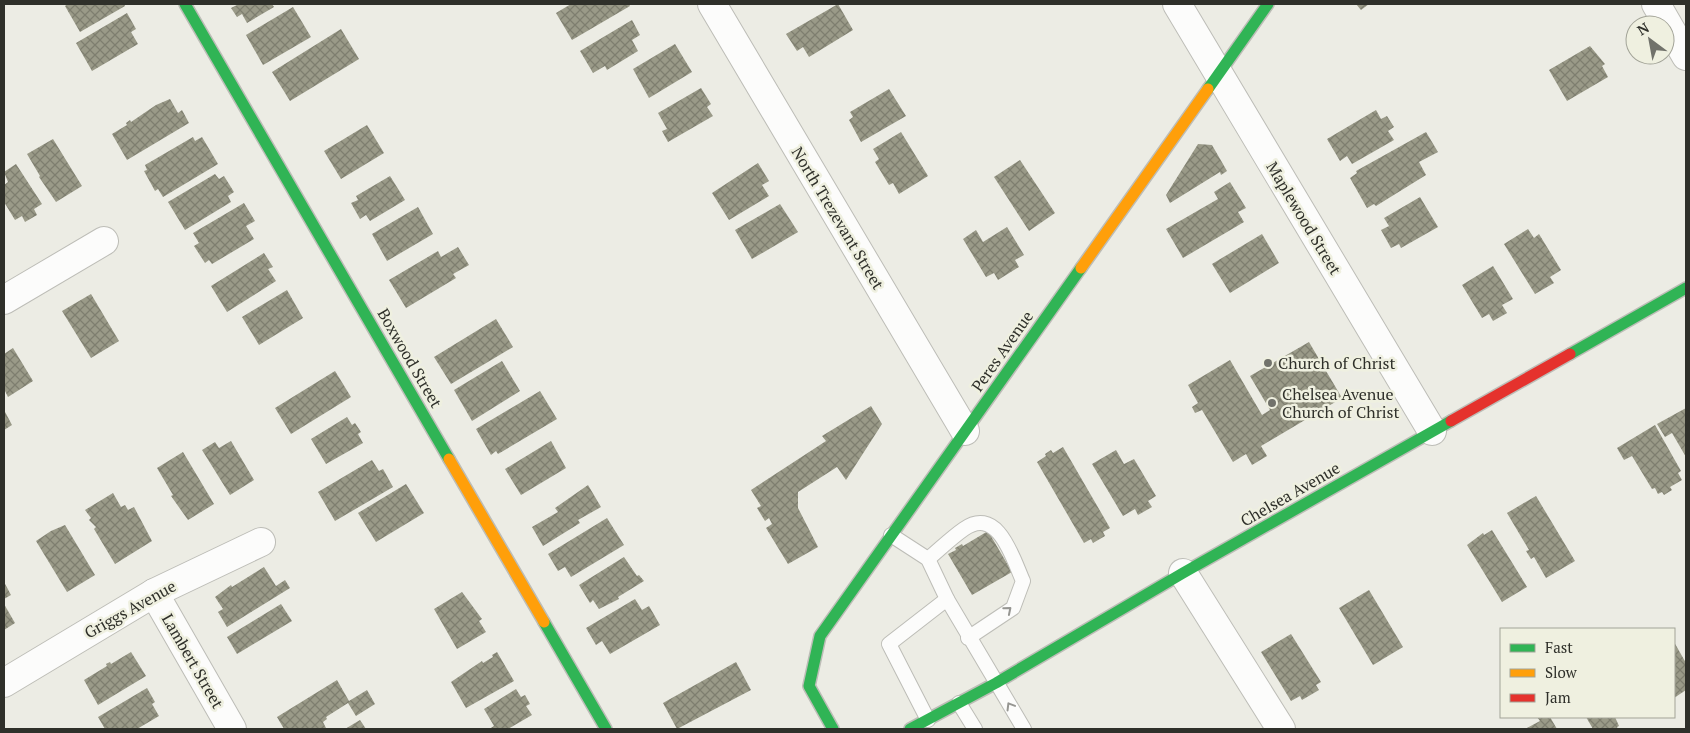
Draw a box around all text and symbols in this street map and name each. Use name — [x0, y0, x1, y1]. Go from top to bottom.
north arrow — [1625, 15, 1675, 65]
text: N — [1633, 17, 1653, 39]
street label: North Trezevant Street — [787, 142, 889, 294]
street label: Maplewood Street — [1261, 157, 1347, 279]
street label: Boxwood Street — [373, 304, 447, 412]
street label: Peres Avenue — [966, 306, 1038, 396]
place label: Church of Christ — [1278, 352, 1396, 374]
marker: Church of Christ — [1262, 357, 1274, 369]
place label: Chelsea Avenue Church of Christ — [1282, 383, 1400, 423]
marker: Chelsea Avenue Church of Christ — [1266, 397, 1278, 409]
street label: Chelsea Avenue — [1236, 457, 1344, 531]
street label: Griggs Avenue — [80, 575, 180, 643]
one-way arrow — [1002, 607, 1011, 616]
street label: Lambert Street — [157, 610, 229, 712]
legend — [1500, 628, 1675, 718]
text: Fast — [1545, 637, 1573, 657]
text: Slow — [1545, 662, 1578, 682]
text: Jam — [1545, 687, 1571, 707]
one-way arrow — [1007, 703, 1017, 712]

